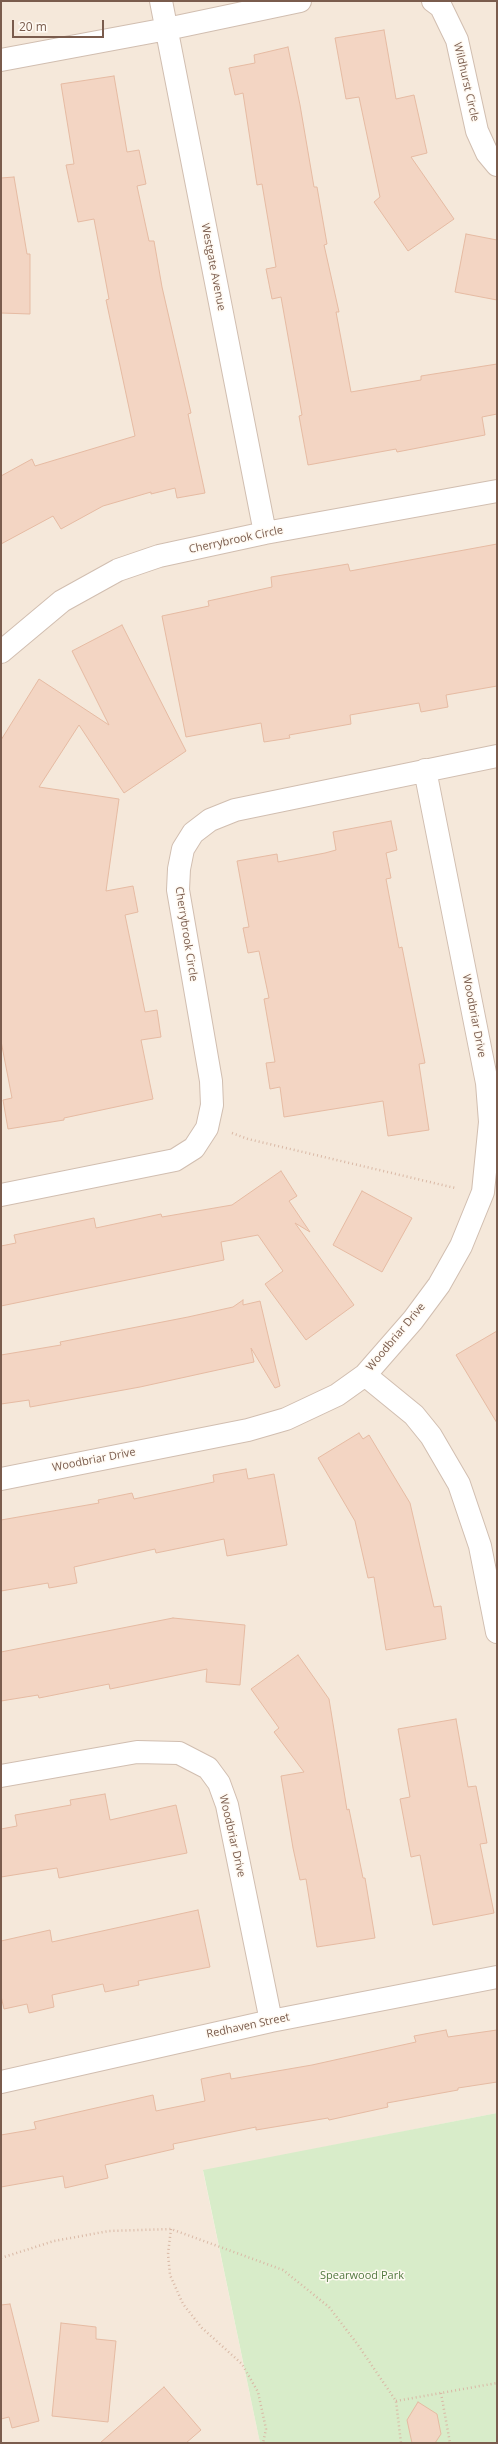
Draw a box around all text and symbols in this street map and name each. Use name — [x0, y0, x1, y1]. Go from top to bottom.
scale bar — [14, 12, 106, 38]
text: 20 m — [19, 18, 47, 35]
street label: Wildhurst Circle — [450, 41, 482, 123]
street label: Westgate Avenue — [198, 222, 228, 312]
street label: Cherrybrook Circle — [188, 524, 284, 556]
street label: Cherrybrook Circle — [172, 886, 200, 982]
street label: Woodbriar Drive — [459, 973, 489, 1059]
street label: Woodbriar Drive — [364, 1300, 428, 1374]
street label: Woodbriar Drive — [51, 1445, 137, 1475]
street label: Woodbriar Drive — [216, 1793, 248, 1879]
street label: Redhaven Street — [205, 2011, 291, 2041]
park label: Spearwood Park — [320, 2269, 404, 2283]

